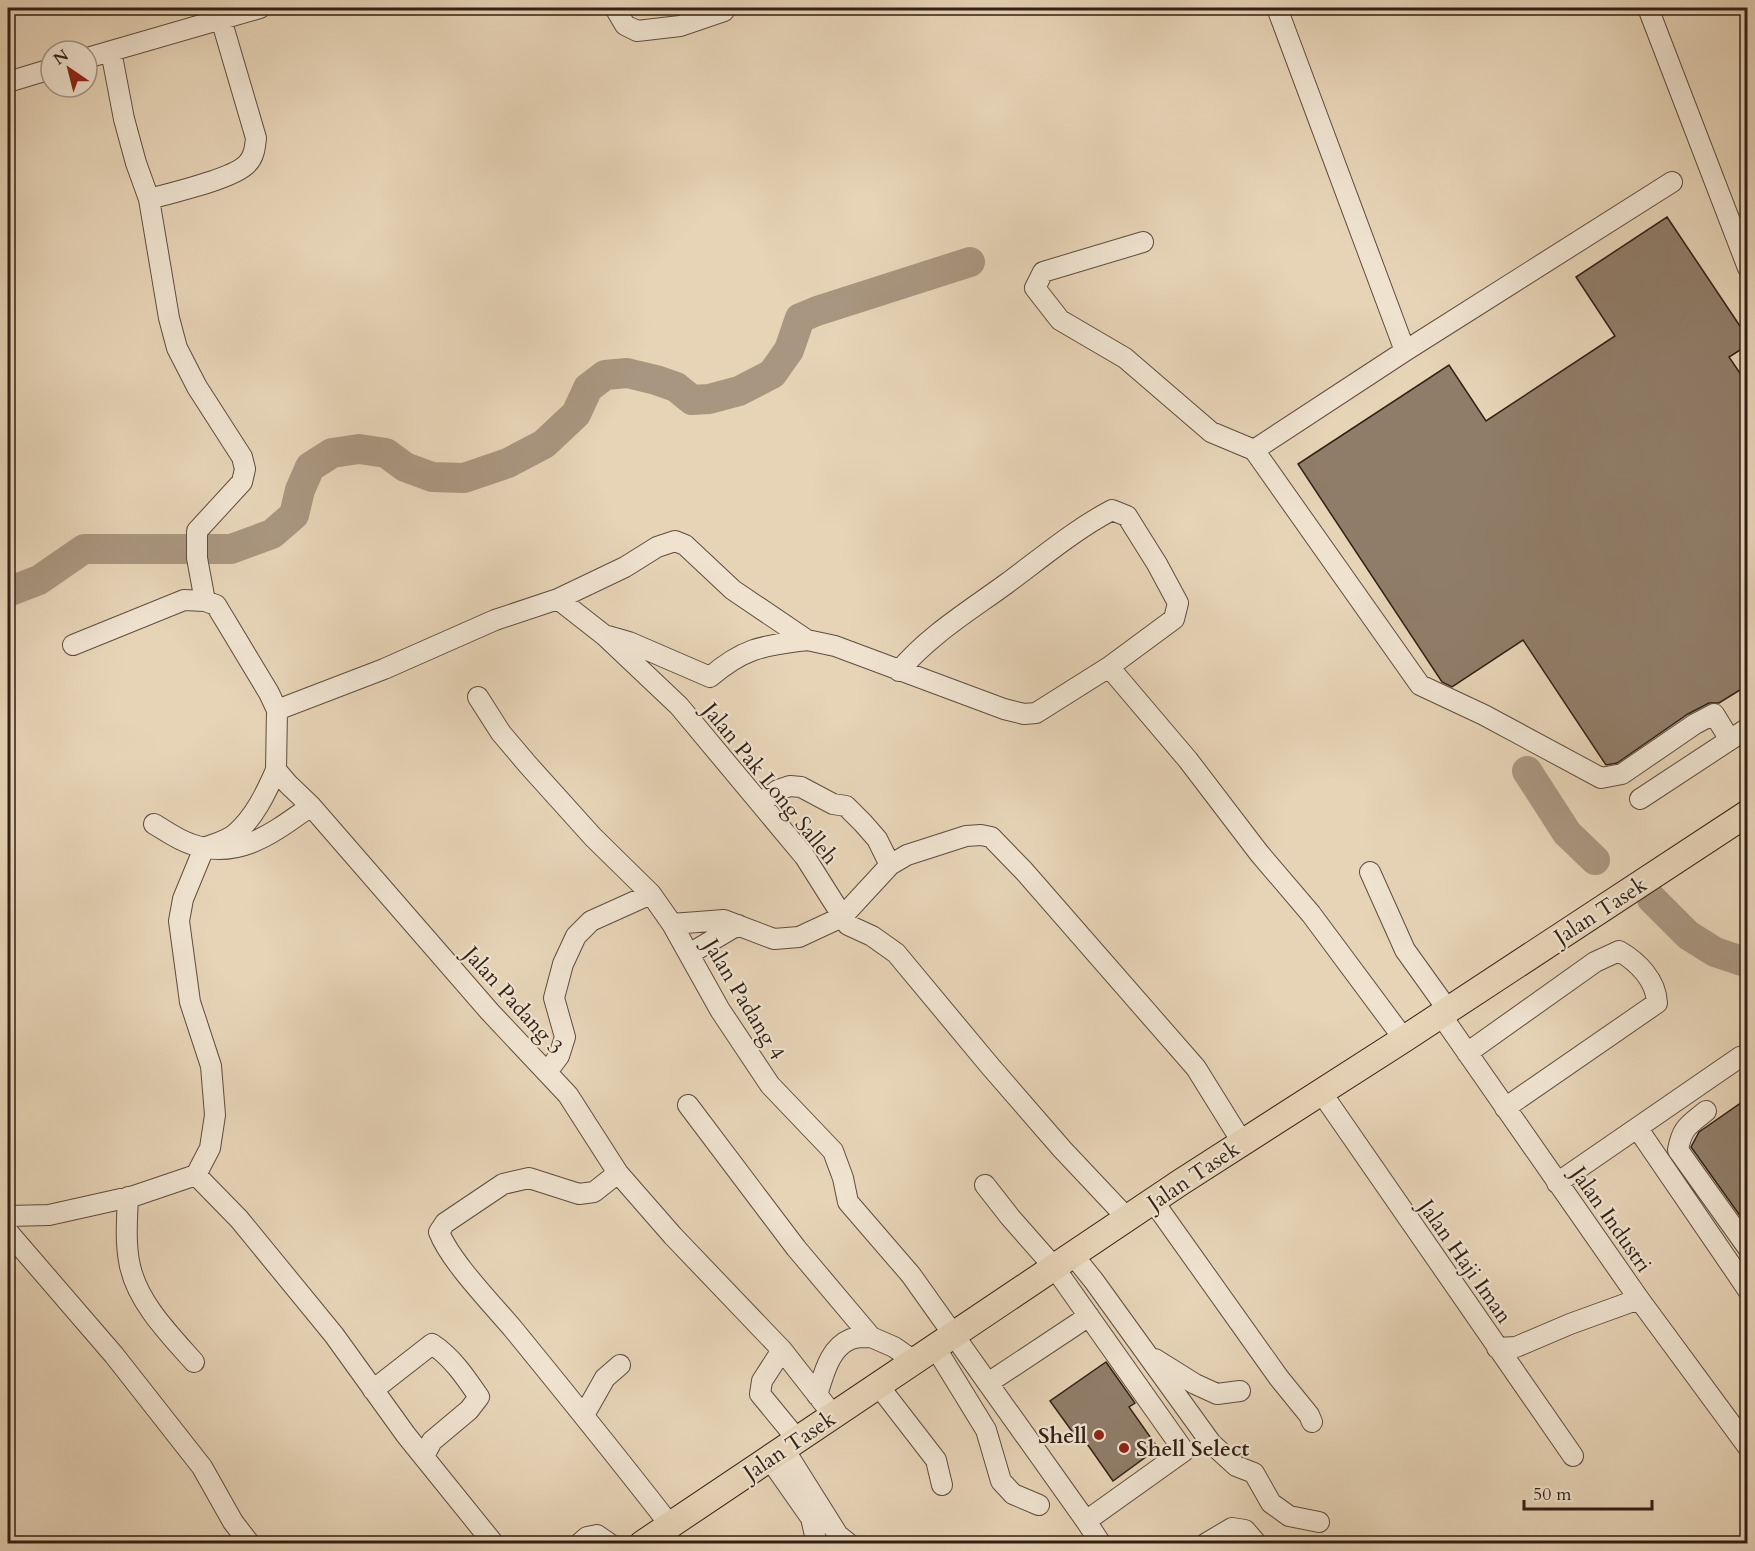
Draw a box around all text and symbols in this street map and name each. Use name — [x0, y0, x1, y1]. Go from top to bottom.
north arrow — [39, 39, 99, 99]
text: N — [49, 44, 73, 71]
street label: Jalan Pak Long Salleh — [694, 694, 845, 871]
street label: Jalan Tasek — [1546, 869, 1653, 954]
street label: Jalan Padang 4 — [695, 931, 792, 1066]
street label: Jalan Padang 3 — [455, 938, 570, 1061]
street label: Jalan Tasek — [1139, 1134, 1246, 1219]
street label: Jalan Industri — [1562, 1158, 1659, 1278]
street label: Jalan Haji Iman — [1410, 1191, 1519, 1330]
street label: Jalan Tasek — [735, 1404, 842, 1489]
place label: Shell — [1038, 1421, 1088, 1451]
marker: Shell — [1092, 1428, 1106, 1442]
place label: Shell Select — [1136, 1434, 1249, 1464]
marker: Shell Select — [1117, 1441, 1131, 1455]
scale bar — [1524, 1473, 1652, 1511]
text: 50 m — [1533, 1482, 1572, 1507]

